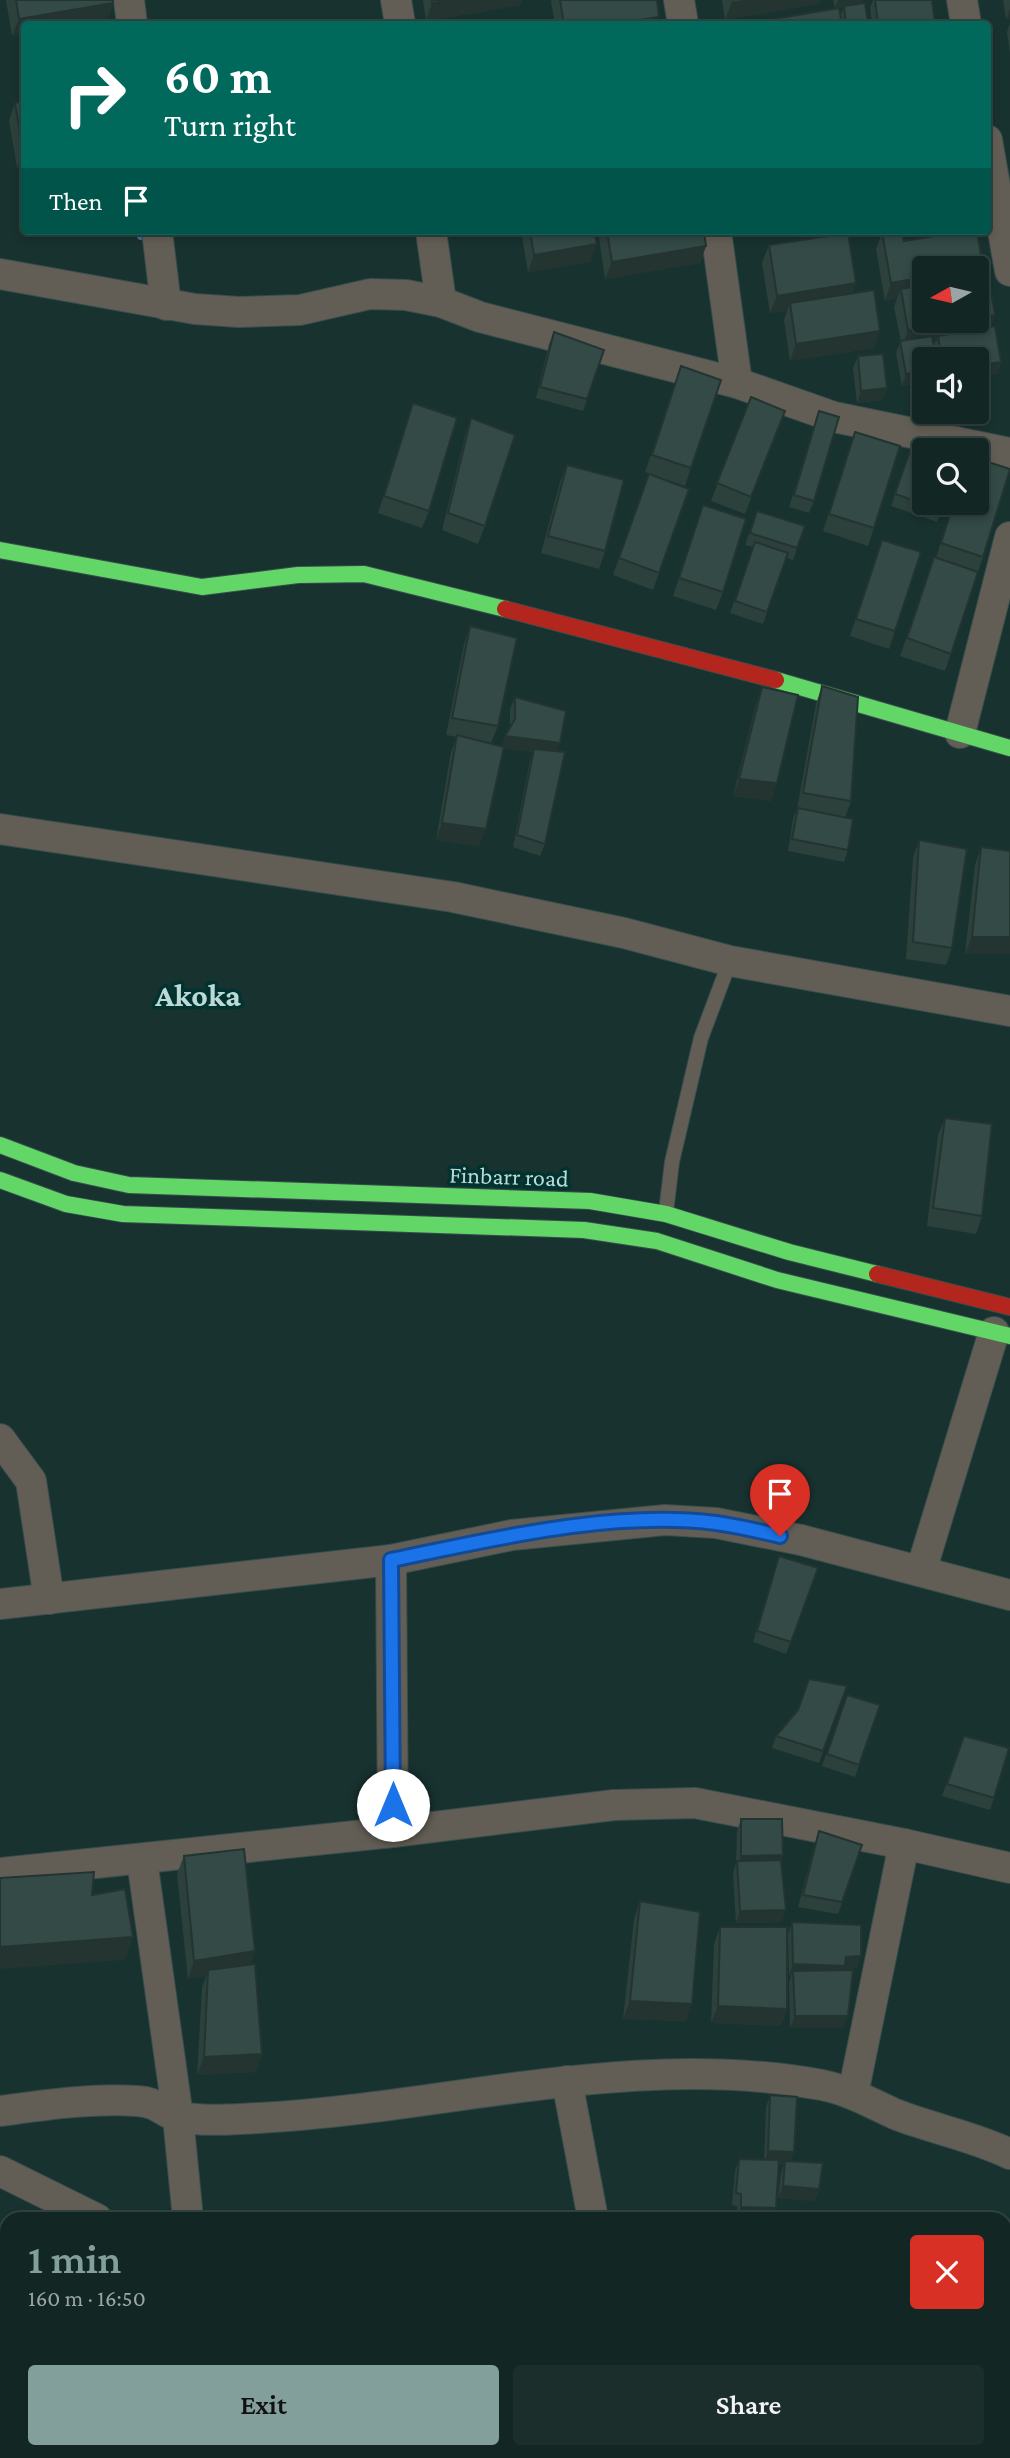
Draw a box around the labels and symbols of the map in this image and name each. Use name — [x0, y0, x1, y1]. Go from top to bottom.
north arrow — [912, 256, 989, 332]
district label: Akoka — [154, 977, 241, 1013]
street label: Finbarr road — [449, 1160, 570, 1192]
pin — [750, 1464, 810, 1536]
position arrow — [356, 1768, 430, 1842]

